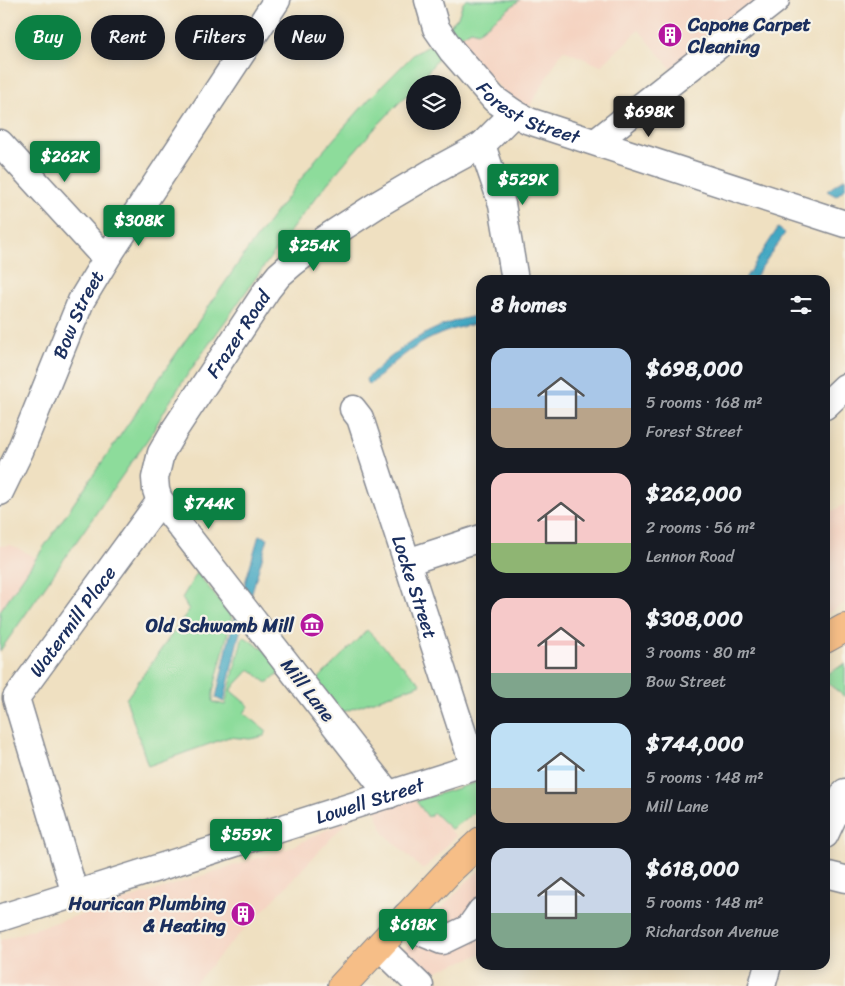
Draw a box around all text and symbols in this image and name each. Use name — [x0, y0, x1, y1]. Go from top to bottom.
place label: Capone Carpet Cleaning — [687, 8, 811, 63]
chip: Buy — [15, 15, 81, 60]
chip: Rent — [91, 15, 165, 60]
chip: Filters — [175, 15, 264, 60]
chip: New — [274, 15, 344, 60]
building icon: Capone Carpet Cleaning — [657, 22, 683, 48]
street label: Forest Street — [468, 73, 586, 153]
map controls — [406, 75, 461, 130]
button: layers — [406, 75, 461, 130]
pin: $698K — [614, 96, 684, 138]
text: $698K — [624, 97, 674, 126]
pin: $262K — [30, 140, 100, 183]
text: $262K — [41, 142, 89, 171]
pin: $529K — [488, 164, 558, 206]
text: $529K — [498, 165, 548, 194]
pin: $308K — [104, 204, 174, 247]
text: $308K — [114, 206, 164, 235]
pin: $254K — [279, 230, 349, 272]
text: $254K — [289, 231, 339, 260]
street label: Bow Street — [43, 263, 113, 364]
street label: Frazer Road — [197, 281, 280, 385]
text: 8 homes — [491, 286, 566, 324]
icon: filters — [787, 291, 815, 319]
text: $698,000 — [646, 350, 743, 388]
icon: home — [531, 368, 591, 428]
text: 5 rooms · 168 m² — [646, 388, 763, 417]
text: Forest Street — [646, 417, 742, 446]
text: $262,000 — [646, 475, 742, 513]
pin: $744K — [174, 488, 244, 530]
text: $744K — [184, 489, 234, 518]
icon: home — [531, 493, 591, 553]
text: 2 rooms · 56 m² — [646, 513, 755, 542]
street label: Locke Street — [383, 531, 448, 643]
text: Lennon Road — [646, 542, 734, 571]
street label: Watermill Place — [20, 558, 125, 684]
text: $308,000 — [646, 600, 743, 638]
place label: Old Schwamb Mill — [146, 609, 295, 642]
museum icon: Old Schwamb Mill — [299, 612, 325, 638]
icon: home — [531, 618, 591, 678]
text: 3 rooms · 80 m² — [646, 638, 756, 667]
street label: Mill Lane — [272, 651, 344, 729]
text: Bow Street — [646, 667, 726, 696]
text: $744,000 — [646, 725, 744, 763]
icon: home — [531, 743, 591, 803]
text: 5 rooms · 148 m² — [646, 763, 763, 792]
street label: Lowell Street — [311, 767, 430, 833]
text: Mill Lane — [646, 792, 709, 821]
pin: $559K — [211, 818, 281, 861]
text: $559K — [221, 820, 271, 849]
text: $618,000 — [646, 850, 739, 888]
icon: home — [531, 868, 591, 928]
place label: Hourican Plumbing & Heating — [67, 887, 226, 942]
text: 5 rooms · 148 m² — [646, 888, 763, 917]
building icon: Hourican Plumbing & Heating — [230, 901, 256, 927]
pin: $618K — [378, 908, 448, 951]
text: $618K — [390, 910, 436, 939]
text: Richardson Avenue — [646, 917, 779, 946]

